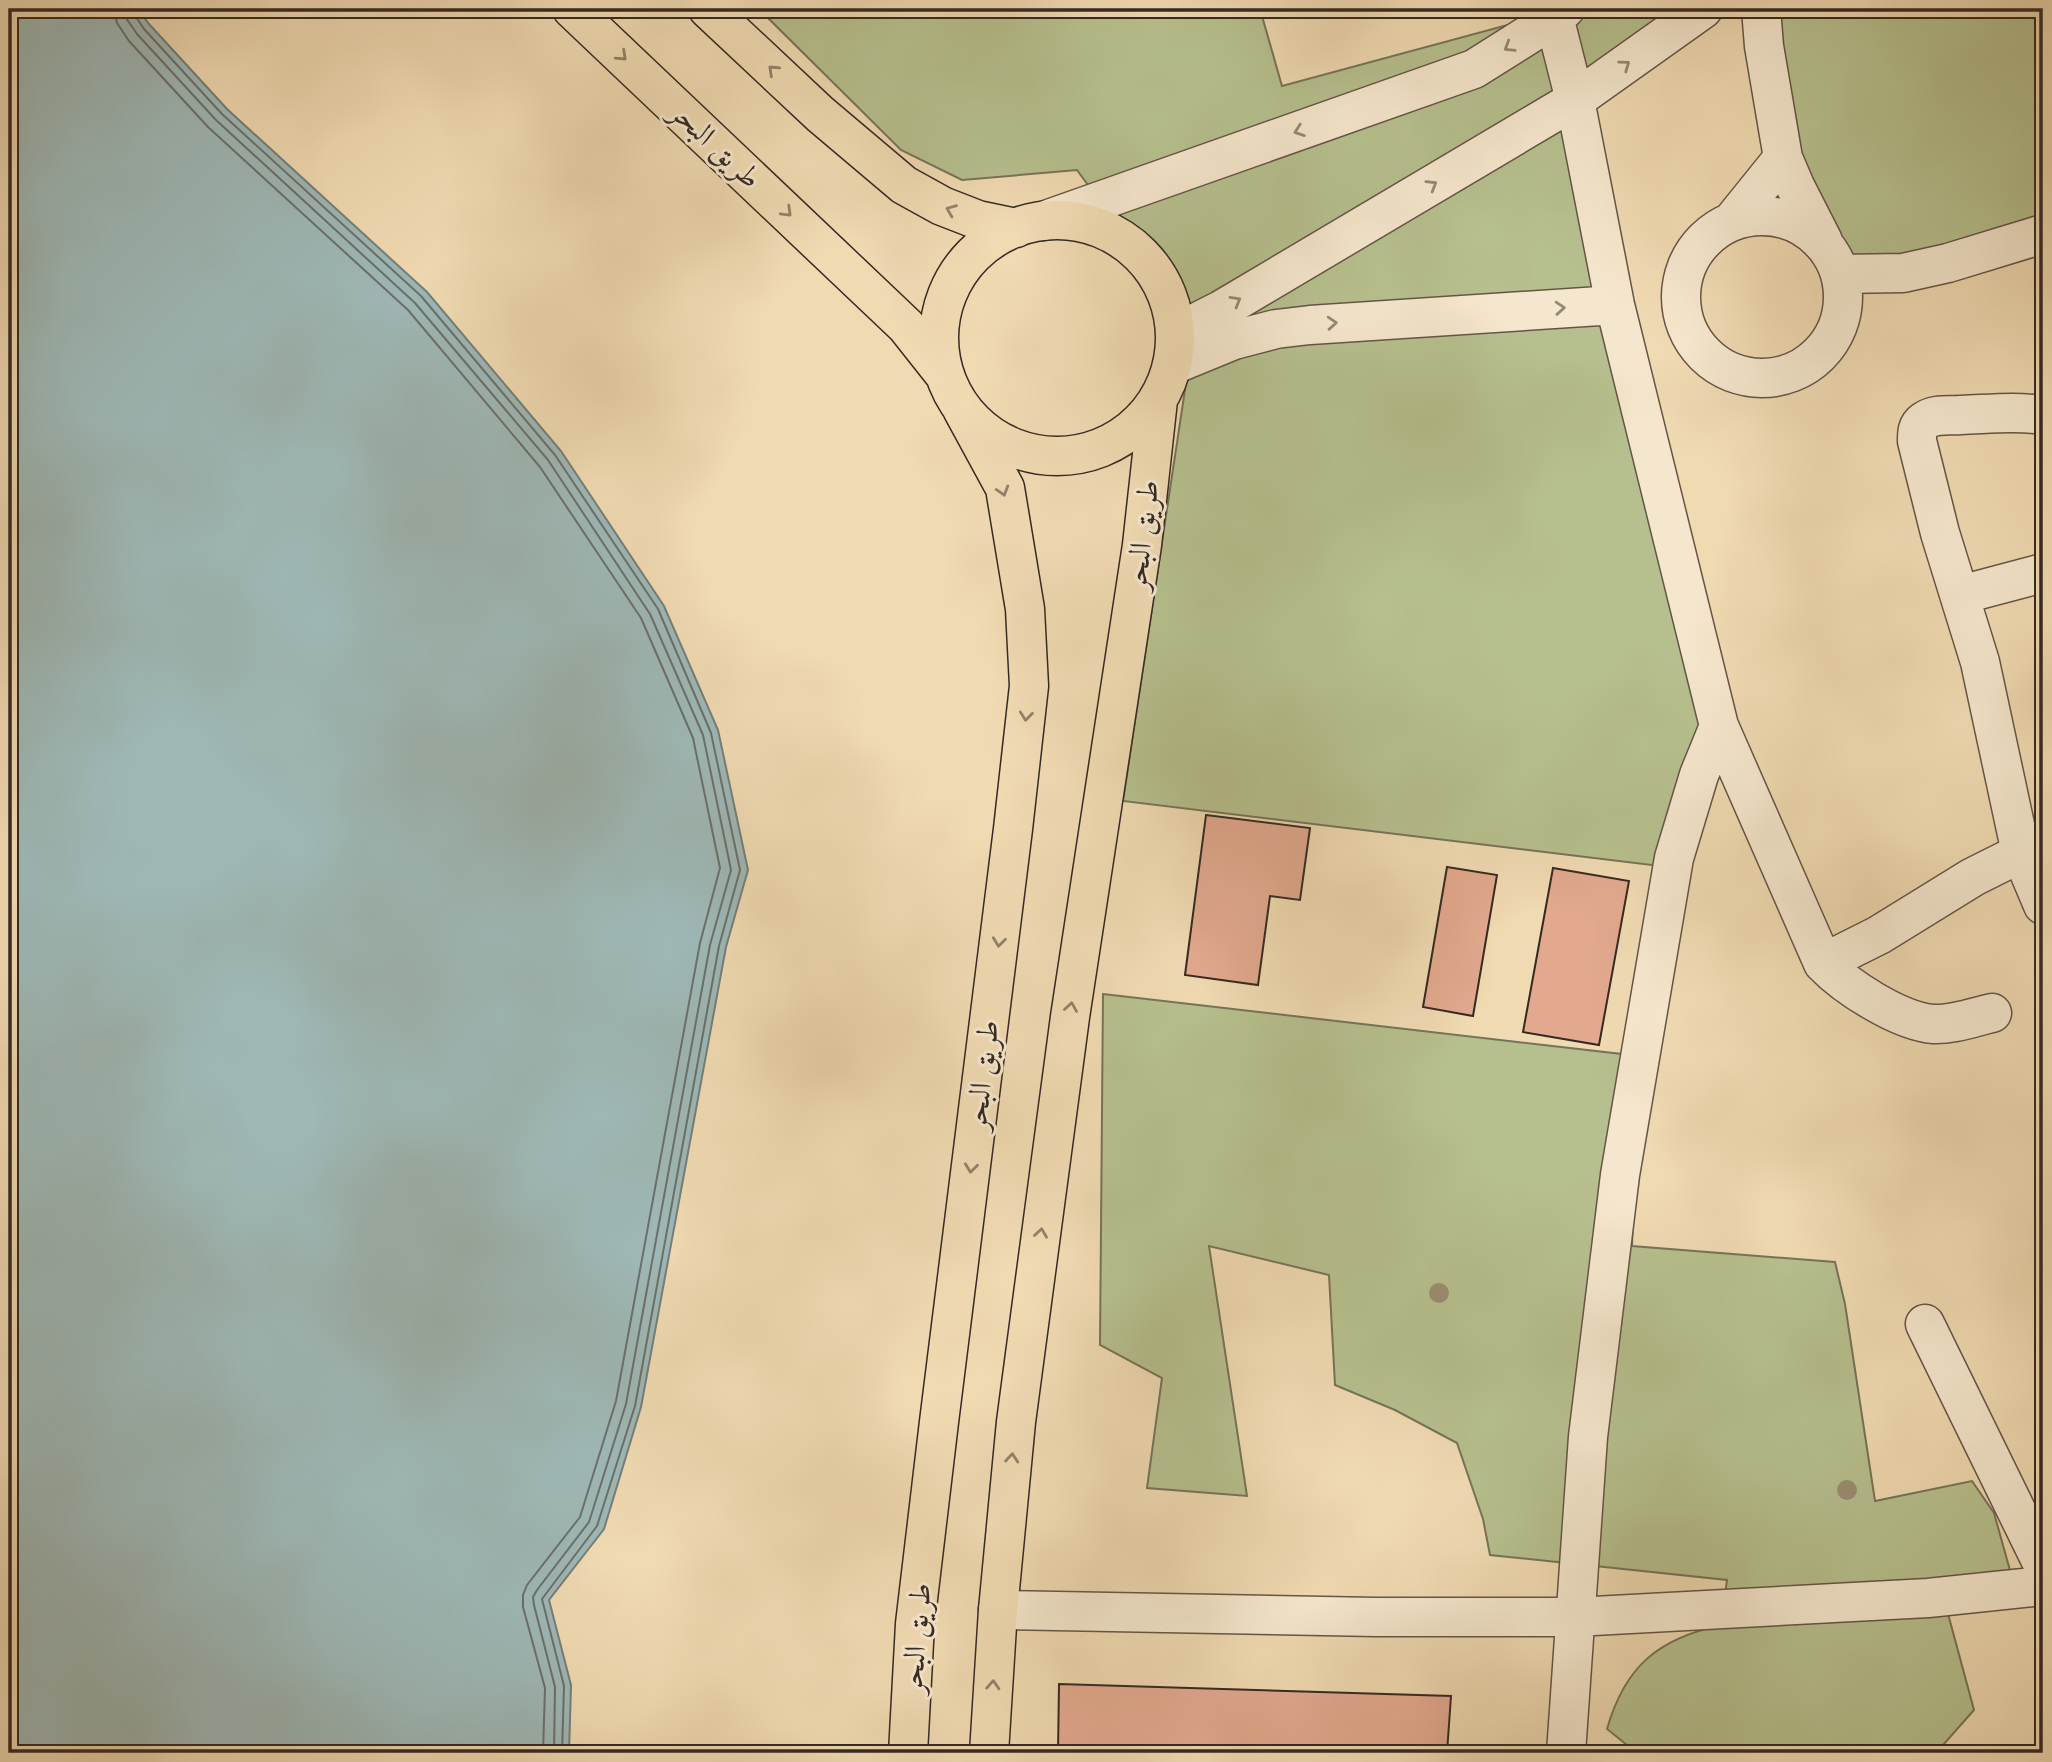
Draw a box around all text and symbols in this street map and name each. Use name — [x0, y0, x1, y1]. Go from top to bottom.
one-way arrow — [1504, 39, 1517, 52]
one-way arrow — [613, 48, 626, 60]
one-way arrow — [1617, 61, 1630, 73]
one-way arrow — [768, 65, 781, 78]
street label: طريق البحر — [659, 91, 770, 198]
one-way arrow — [1293, 123, 1305, 137]
one-way arrow — [1424, 180, 1437, 193]
one-way arrow — [779, 204, 792, 216]
one-way arrow — [946, 204, 958, 218]
one-way arrow — [1229, 296, 1242, 309]
one-way arrow — [1554, 301, 1565, 316]
one-way arrow — [1327, 316, 1338, 331]
street label: طريق البحر — [1115, 478, 1170, 595]
one-way arrow — [995, 485, 1010, 497]
one-way arrow — [1018, 710, 1033, 722]
one-way arrow — [992, 936, 1007, 948]
one-way arrow — [1064, 1001, 1079, 1013]
street label: طريق البحر — [955, 1018, 1010, 1135]
one-way arrow — [963, 1162, 978, 1174]
one-way arrow — [1033, 1227, 1048, 1239]
one-way arrow — [1004, 1453, 1019, 1464]
street label: طريق البحر — [891, 1581, 942, 1698]
one-way arrow — [986, 1679, 1001, 1690]

